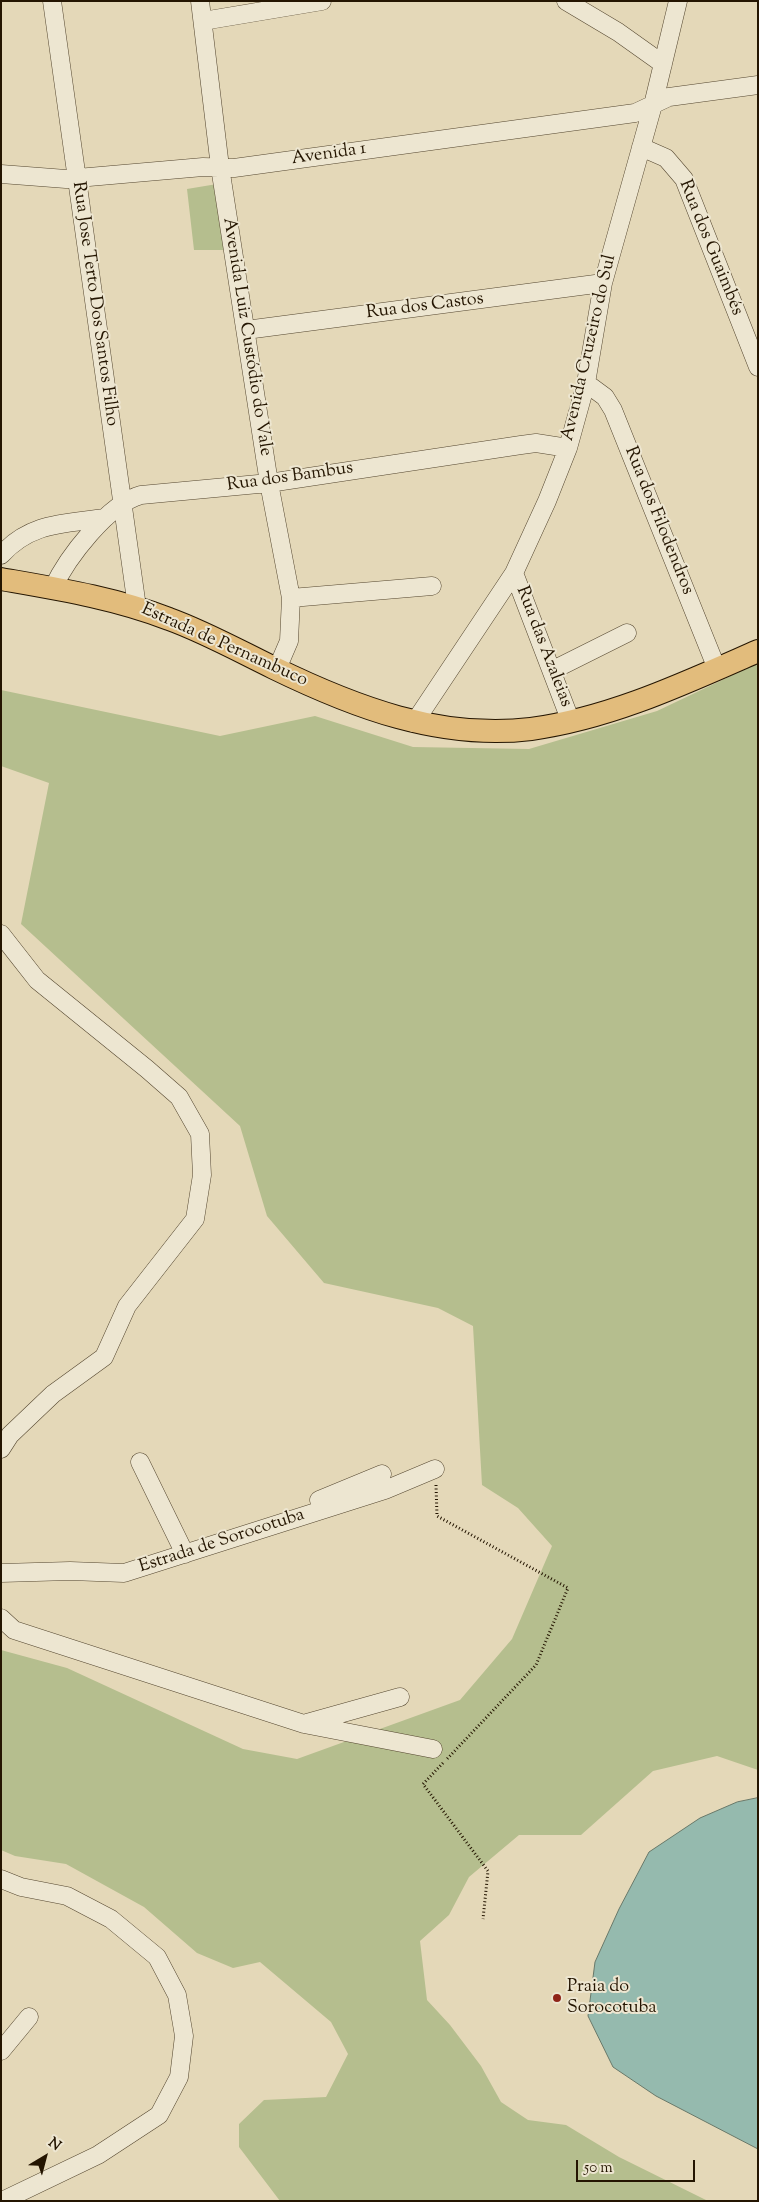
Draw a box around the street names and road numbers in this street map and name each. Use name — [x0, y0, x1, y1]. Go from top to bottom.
street label: Avenida 1 — [290, 139, 368, 171]
street label: Rua dos Guaimbés — [673, 177, 747, 319]
street label: Rua Jose Terto Dos Santos Filho — [66, 180, 122, 428]
street label: Avenida Luiz Custódio do Vale — [216, 216, 276, 458]
street label: Avenida Cruzeiro do Sul — [558, 253, 622, 443]
street label: Rua dos Castos — [365, 289, 485, 325]
street label: Rua dos Filodendros — [618, 444, 698, 598]
street label: Rua dos Bambus — [225, 458, 355, 498]
street label: Rua das Azaleias — [510, 584, 576, 710]
street label: Estrada de Pernambuco — [137, 600, 311, 692]
street label: Estrada de Sorocotuba — [136, 1505, 308, 1579]

